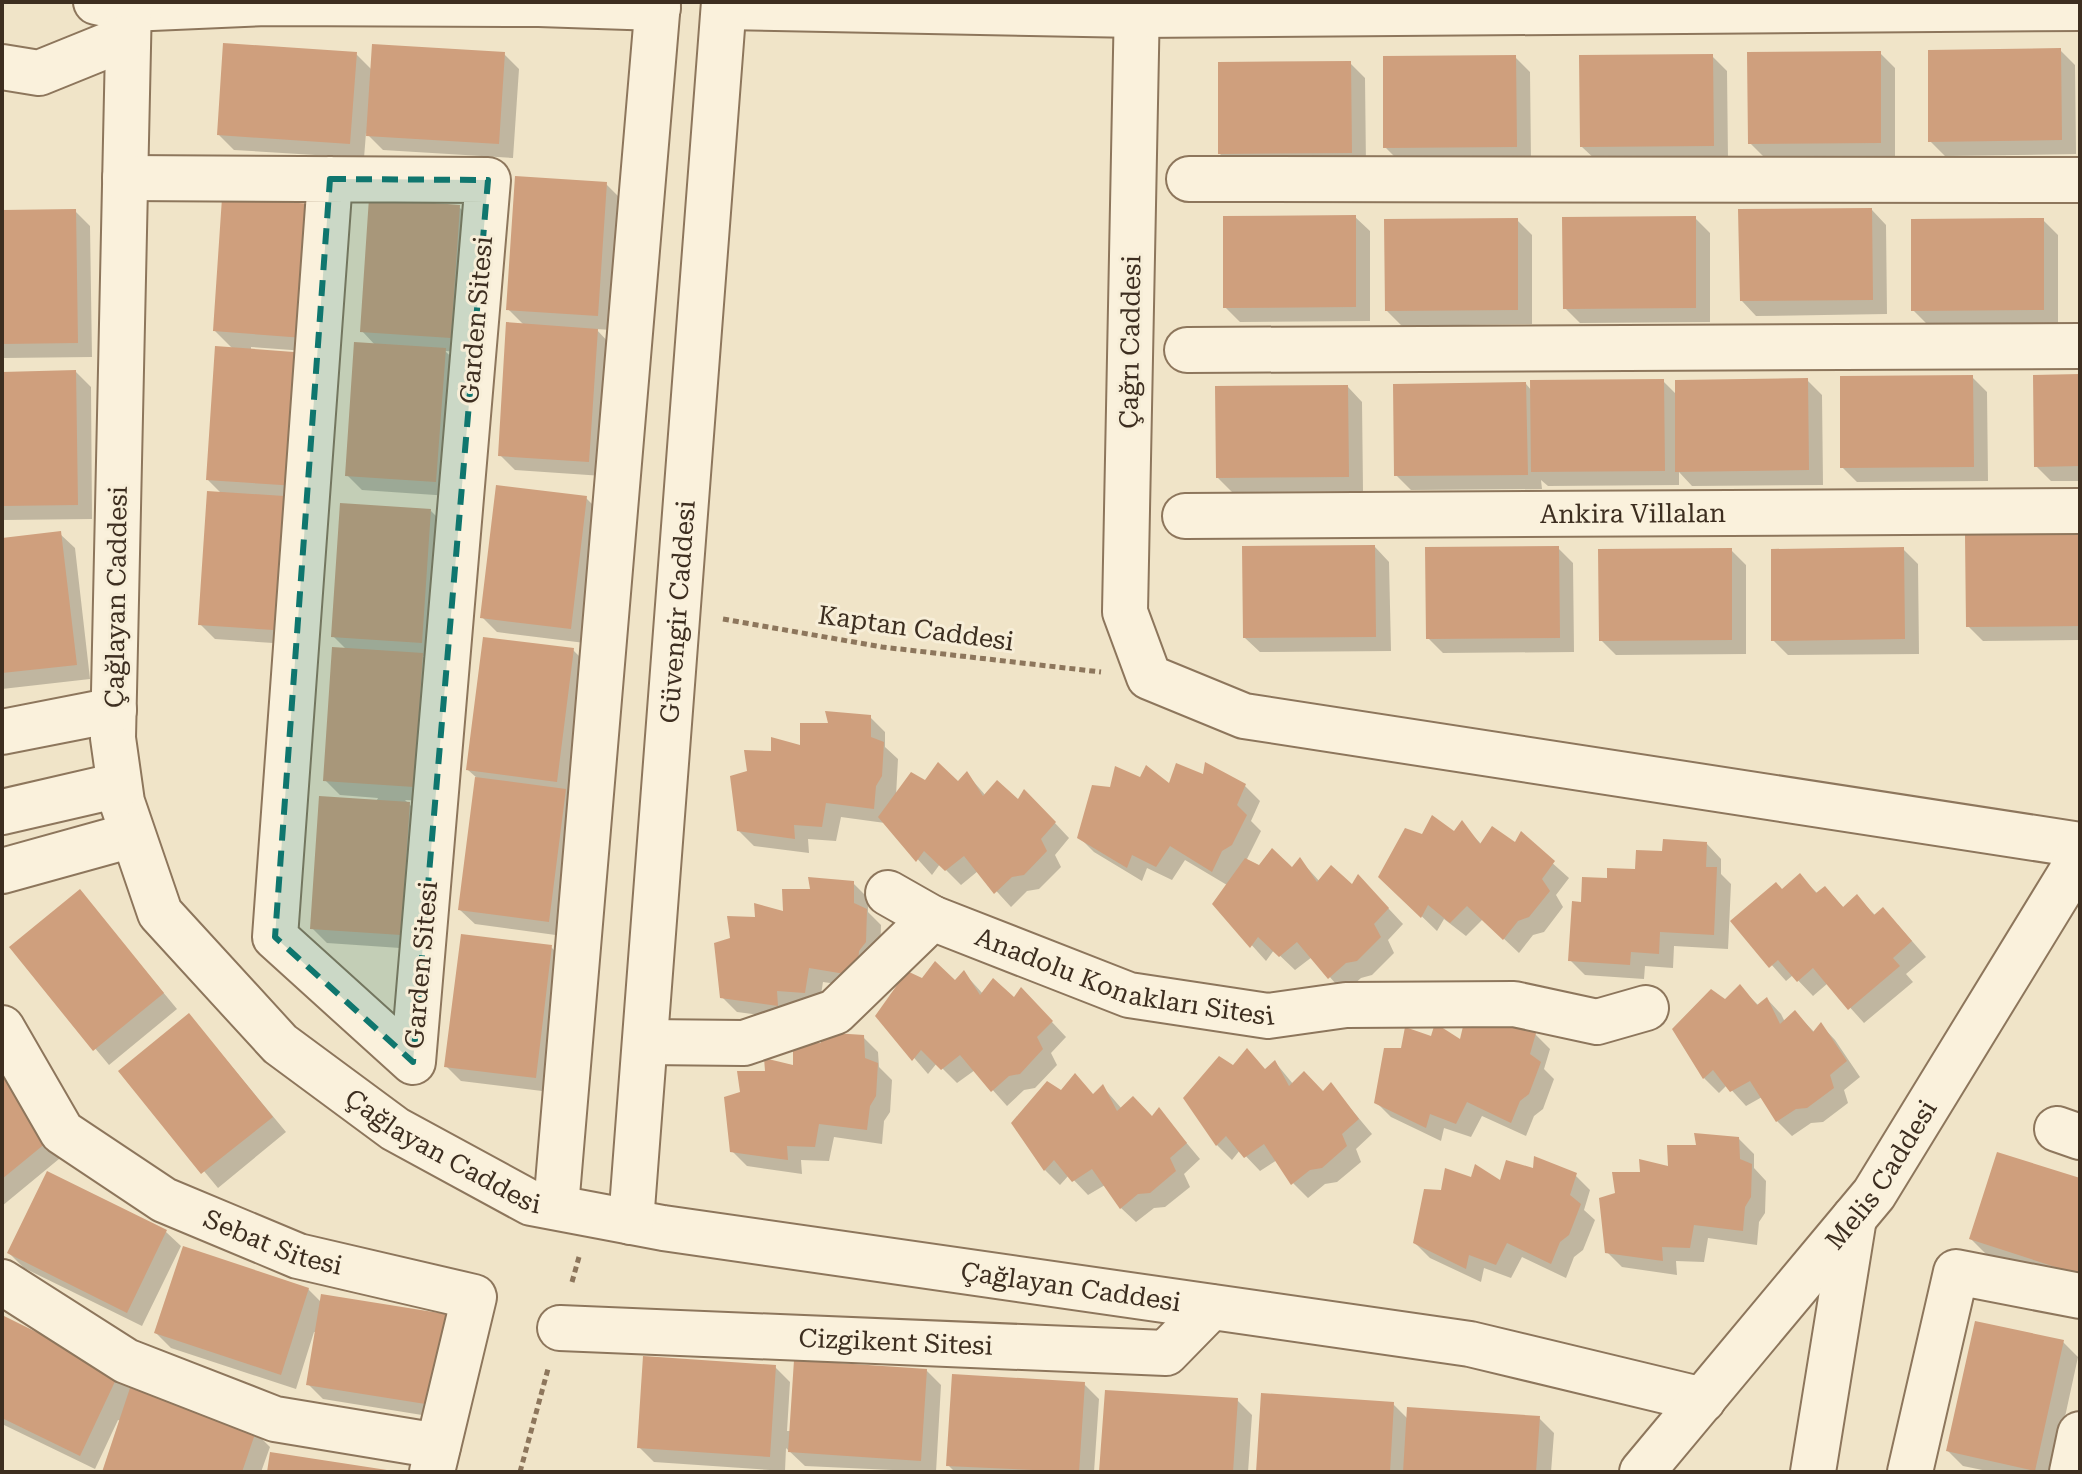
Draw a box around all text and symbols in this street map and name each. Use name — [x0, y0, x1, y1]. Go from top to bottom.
street label: Garden Sitesi — [454, 235, 498, 405]
street label: Çağrı Caddesi — [1113, 255, 1147, 429]
street label: Çağlayan Caddesi — [99, 486, 133, 708]
street label: Ankira Villalan — [1540, 498, 1726, 529]
street label: Güvengir Caddesi — [654, 499, 701, 725]
street label: Kaptan Caddesi — [816, 599, 1016, 657]
street label: Garden Sitesi — [399, 880, 443, 1050]
street label: Anadolu Konakları Sitesi — [971, 921, 1276, 1031]
street label: Çağlayan Caddesi — [340, 1083, 543, 1219]
street label: Melis Caddesi — [1819, 1095, 1943, 1255]
street label: Sebat Sitesi — [199, 1203, 345, 1281]
street label: Çağlayan Caddesi — [959, 1256, 1183, 1317]
street label: Cizgikent Sitesi — [798, 1323, 993, 1361]

